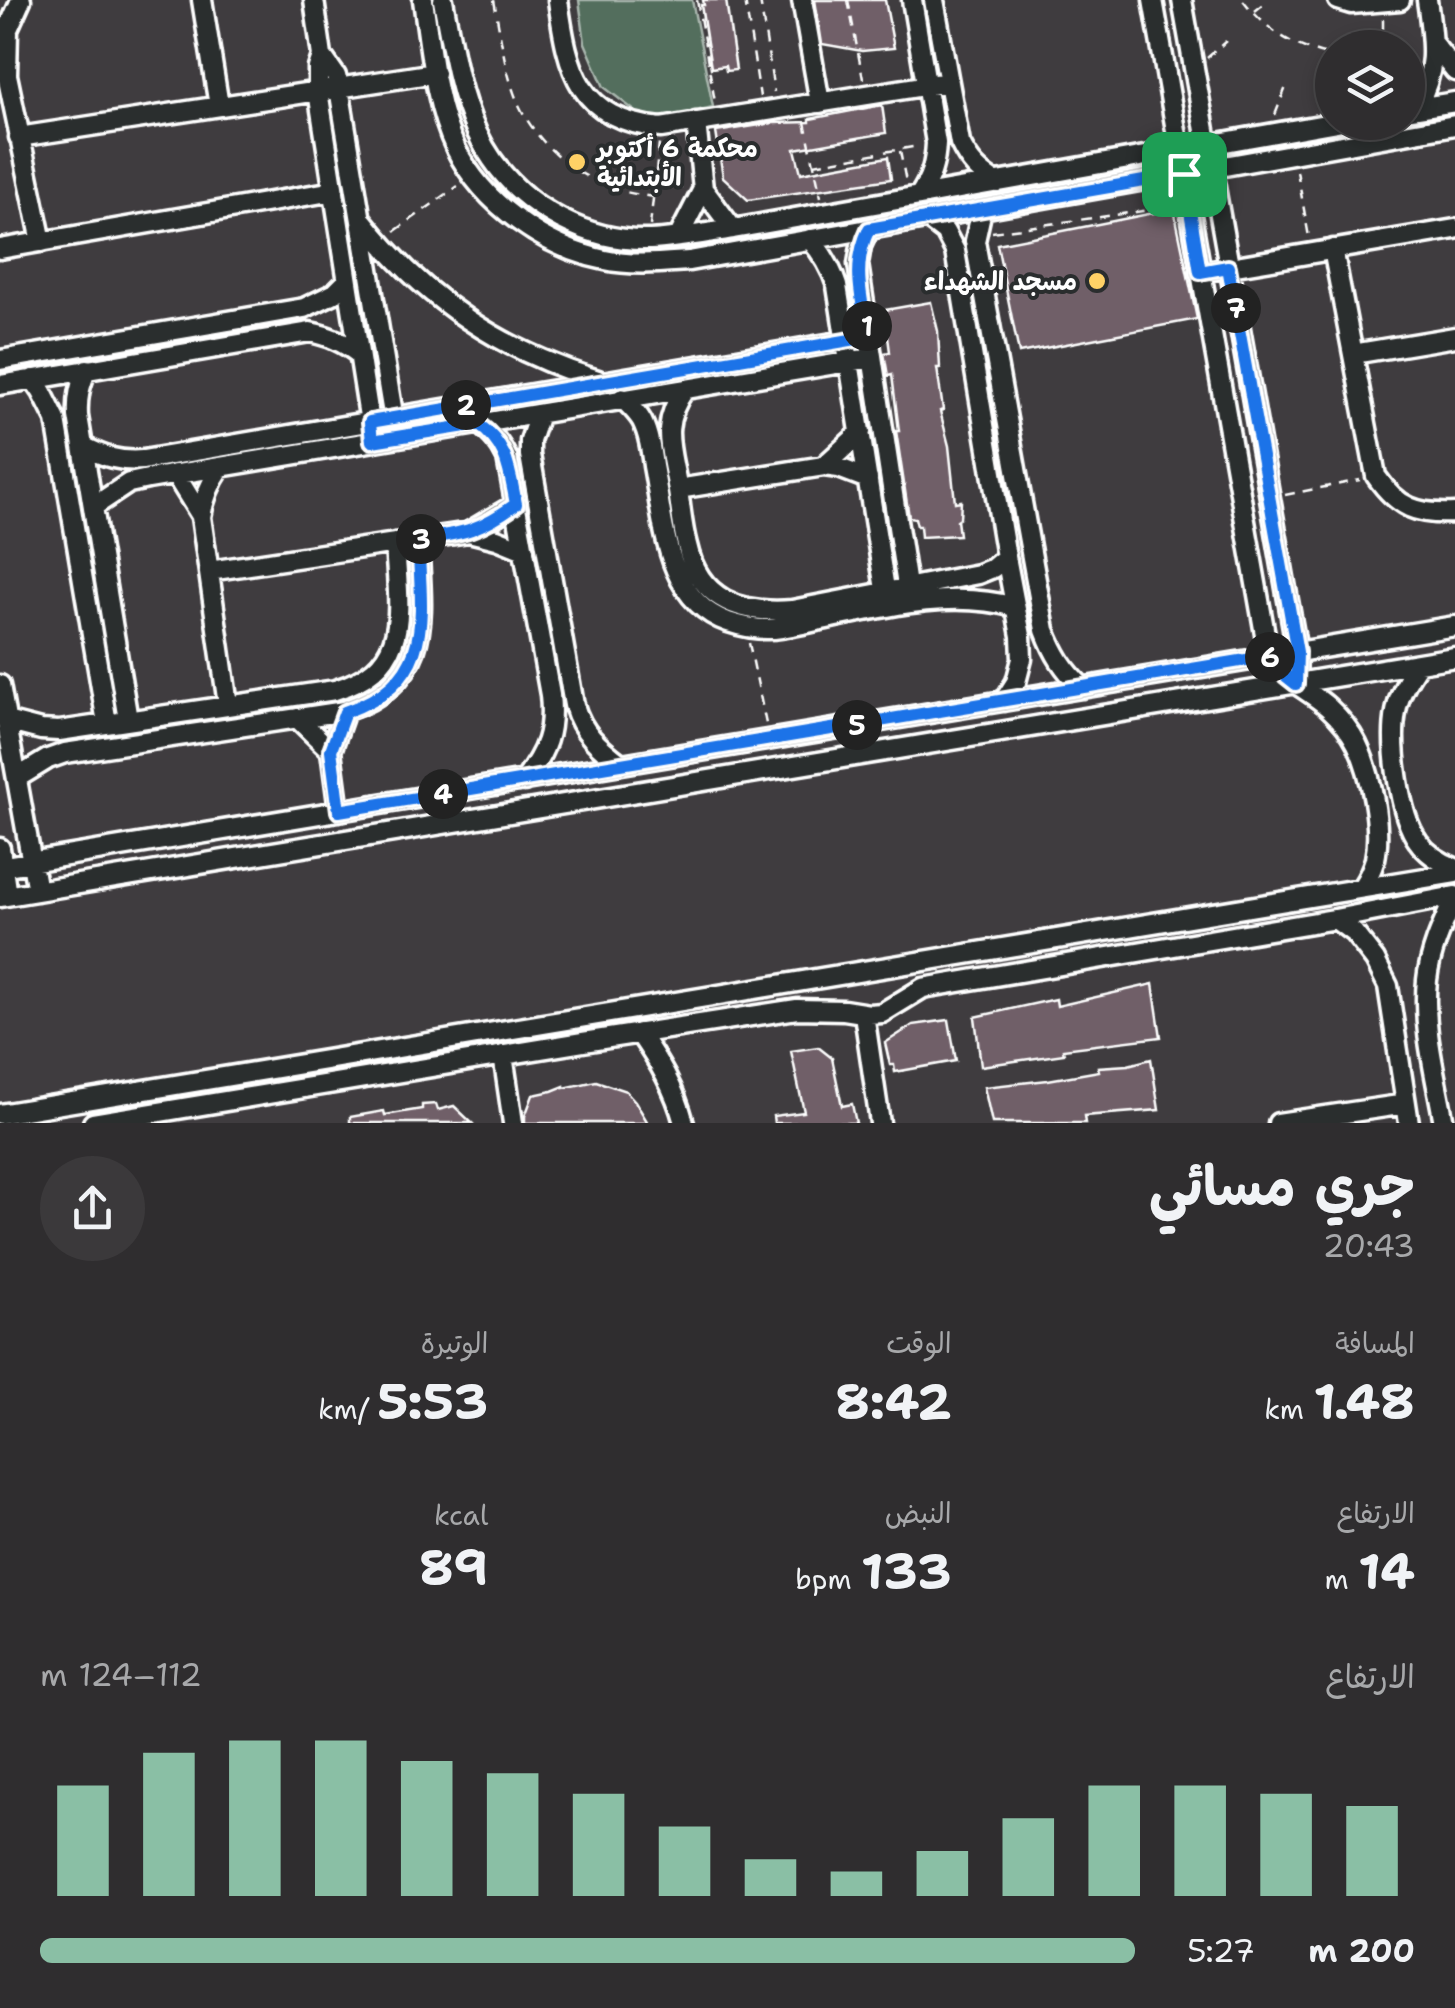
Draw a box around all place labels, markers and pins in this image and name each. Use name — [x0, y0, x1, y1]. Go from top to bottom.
place label: محكمة 6 أكتوبر الأبتدائية — [595, 131, 758, 194]
pin — [1142, 132, 1227, 217]
marker: محكمة 6 أكتوبر الأبتدائية — [566, 151, 588, 173]
place label: مسجد الشهداء — [924, 264, 1077, 298]
marker: مسجد الشهداء — [1086, 270, 1108, 292]
pin: 7 — [1211, 283, 1261, 333]
pin: 1 — [842, 301, 892, 351]
pin: 2 — [441, 380, 491, 430]
pin: 3 — [396, 514, 446, 564]
pin: 6 — [1245, 632, 1295, 682]
pin: 5 — [832, 700, 882, 750]
pin: 4 — [418, 769, 468, 819]

